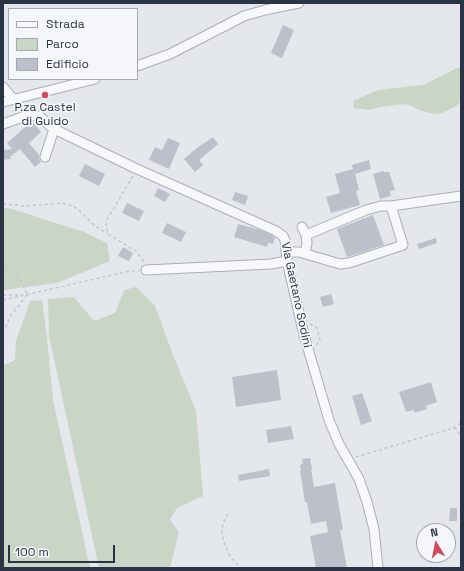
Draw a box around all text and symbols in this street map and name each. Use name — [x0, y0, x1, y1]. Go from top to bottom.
legend — [8, 8, 138, 80]
text: Strada — [46, 16, 85, 32]
text: Parco — [46, 36, 79, 52]
text: Edificio — [46, 56, 89, 72]
marker: P.za Castel di Guido — [40, 90, 50, 100]
place label: P.za Castel di Guido — [14, 101, 76, 129]
street label: Via Gaetano Sodini — [278, 241, 314, 349]
north arrow — [416, 523, 456, 563]
text: N — [429, 525, 439, 540]
scale bar — [10, 537, 117, 563]
text: 100 m — [15, 544, 49, 560]

